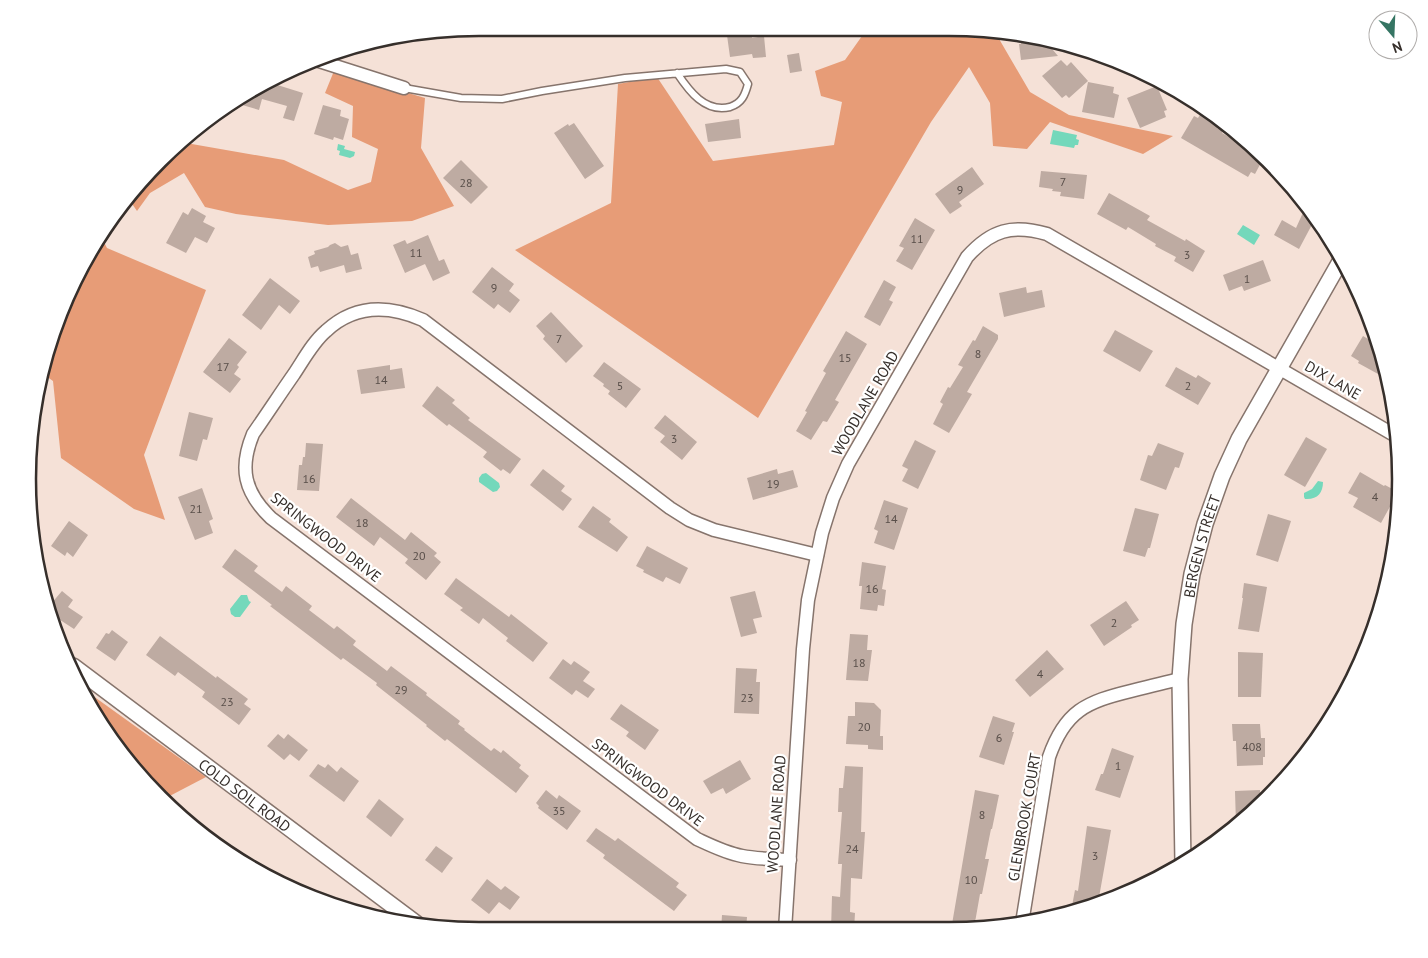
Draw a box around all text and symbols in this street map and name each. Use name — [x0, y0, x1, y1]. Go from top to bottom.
north arrow — [1368, 10, 1418, 60]
text: N — [1390, 37, 1405, 57]
house number: 7 — [1060, 174, 1066, 189]
house number: 28 — [459, 175, 473, 190]
house number: 9 — [957, 182, 963, 197]
house number: 11 — [910, 231, 924, 246]
house number: 11 — [409, 245, 423, 260]
house number: 3 — [1184, 247, 1190, 262]
house number: 1 — [1244, 271, 1250, 286]
house number: 9 — [491, 280, 497, 295]
house number: 7 — [556, 331, 562, 346]
house number: 8 — [975, 346, 981, 361]
street label: WOODLANE ROAD — [827, 347, 903, 459]
house number: 15 — [838, 350, 852, 365]
street label: DIX LANE — [1302, 356, 1364, 404]
house number: 17 — [216, 359, 230, 374]
house number: 14 — [374, 372, 388, 387]
house number: 5 — [617, 378, 623, 393]
house number: 2 — [1185, 378, 1191, 393]
house number: 3 — [671, 431, 677, 446]
house number: 16 — [302, 471, 316, 486]
house number: 19 — [766, 476, 780, 491]
street label: SPRINGWOOD DRIVE — [267, 488, 385, 586]
house number: 4 — [1372, 489, 1379, 504]
street label: BERGEN STREET — [1179, 491, 1224, 599]
house number: 21 — [189, 501, 203, 516]
house number: 14 — [884, 511, 898, 526]
house number: 18 — [355, 515, 369, 530]
house number: 20 — [412, 548, 426, 563]
house number: 16 — [865, 581, 879, 596]
house number: 2 — [1111, 615, 1117, 630]
house number: 18 — [852, 655, 866, 670]
house number: 4 — [1037, 666, 1044, 681]
house number: 29 — [394, 682, 408, 697]
house number: 23 — [740, 690, 754, 705]
house number: 23 — [220, 694, 234, 709]
house number: 20 — [857, 719, 871, 734]
house number: 6 — [996, 730, 1002, 745]
street label: SPRINGWOOD DRIVE — [588, 734, 708, 830]
house number: 408 — [1242, 739, 1262, 754]
street label: GLENBROOK COURT — [1003, 751, 1045, 883]
street label: COLD SOIL ROAD — [195, 754, 295, 836]
street label: WOODLANE ROAD — [762, 755, 790, 873]
house number: 1 — [1115, 758, 1121, 773]
house number: 35 — [552, 803, 566, 818]
house number: 8 — [979, 807, 985, 822]
house number: 24 — [845, 841, 859, 856]
house number: 3 — [1092, 848, 1098, 863]
house number: 10 — [964, 872, 978, 887]

